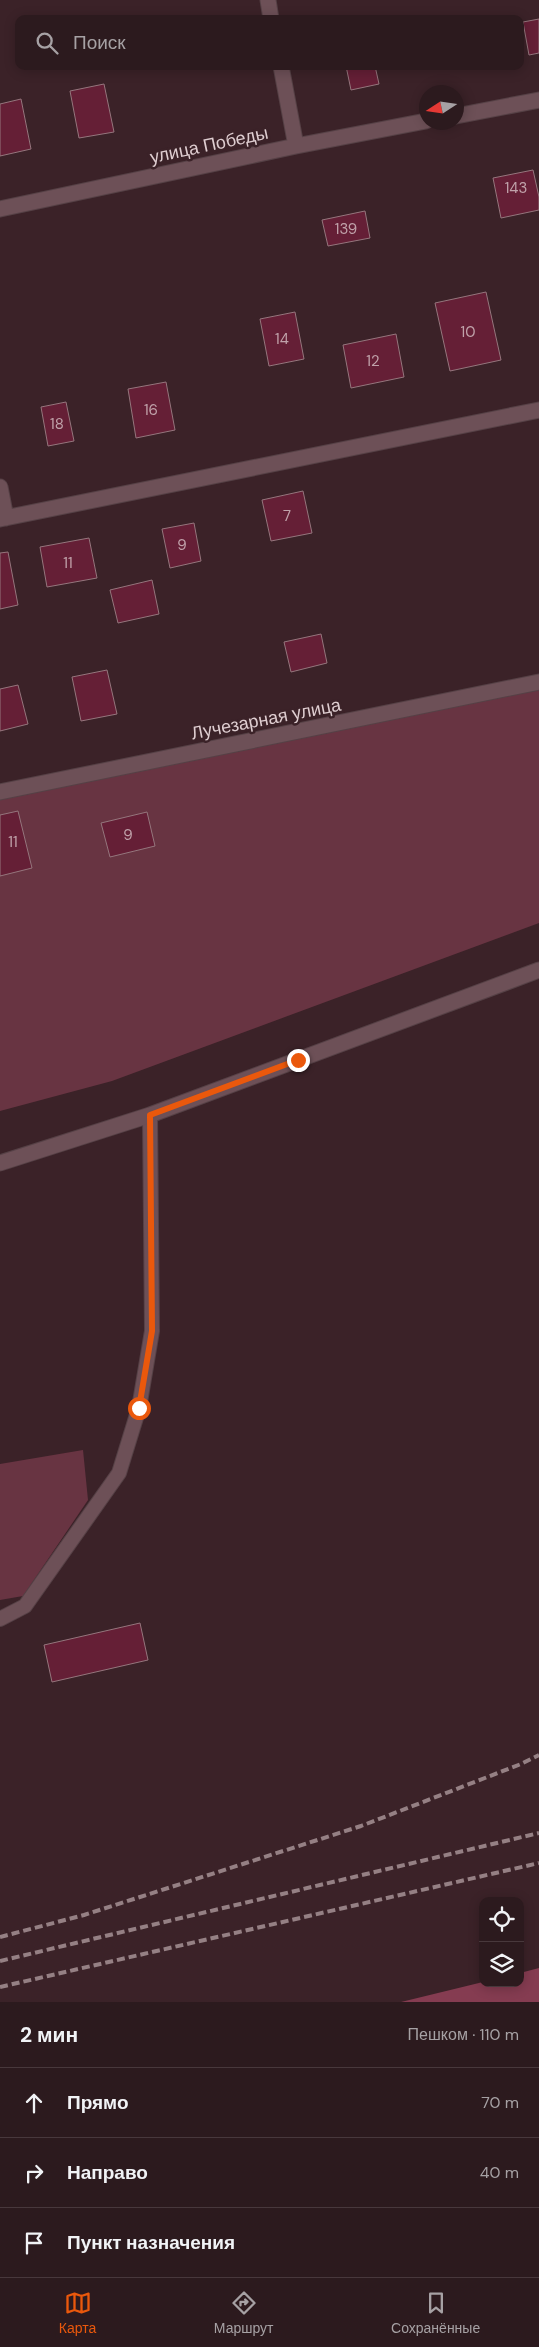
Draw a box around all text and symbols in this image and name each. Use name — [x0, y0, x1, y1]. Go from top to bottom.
search box — [15, 15, 524, 70]
icon: search — [33, 29, 61, 57]
text: Поиск — [73, 30, 126, 55]
north arrow — [419, 85, 464, 130]
street label: улица Победы — [148, 121, 270, 169]
house number: 143 — [505, 178, 527, 198]
house number: 139 — [335, 219, 357, 239]
house number: 10 — [461, 322, 475, 342]
house number: 14 — [275, 329, 289, 349]
house number: 12 — [366, 351, 380, 371]
house number: 16 — [144, 400, 158, 420]
house number: 18 — [50, 414, 64, 434]
house number: 7 — [283, 506, 291, 526]
house number: 9 — [177, 535, 187, 555]
house number: 11 — [63, 553, 73, 573]
street label: Лучезарная улица — [189, 693, 344, 745]
house number: 9 — [123, 825, 133, 845]
house number: 11 — [8, 832, 18, 852]
route end — [287, 1049, 310, 1072]
route start — [128, 1397, 151, 1420]
map controls — [479, 1897, 524, 1987]
button: locate — [479, 1897, 524, 1942]
button: layers — [479, 1942, 524, 1987]
text: 2 мин — [20, 2021, 78, 2049]
text: Пешком · 110 m — [408, 2024, 519, 2045]
icon: ahead — [20, 2089, 48, 2117]
text: Прямо — [67, 2090, 129, 2115]
text: 70 m — [481, 2092, 519, 2113]
icon: right — [20, 2159, 48, 2187]
text: Направо — [67, 2160, 148, 2185]
text: 40 m — [480, 2162, 519, 2183]
icon: arrive — [20, 2229, 48, 2257]
text: Пункт назначения — [67, 2230, 235, 2255]
tab: Карта — [59, 2289, 96, 2337]
tab: Маршрут — [214, 2289, 273, 2337]
tab: Сохранённые — [391, 2289, 480, 2337]

